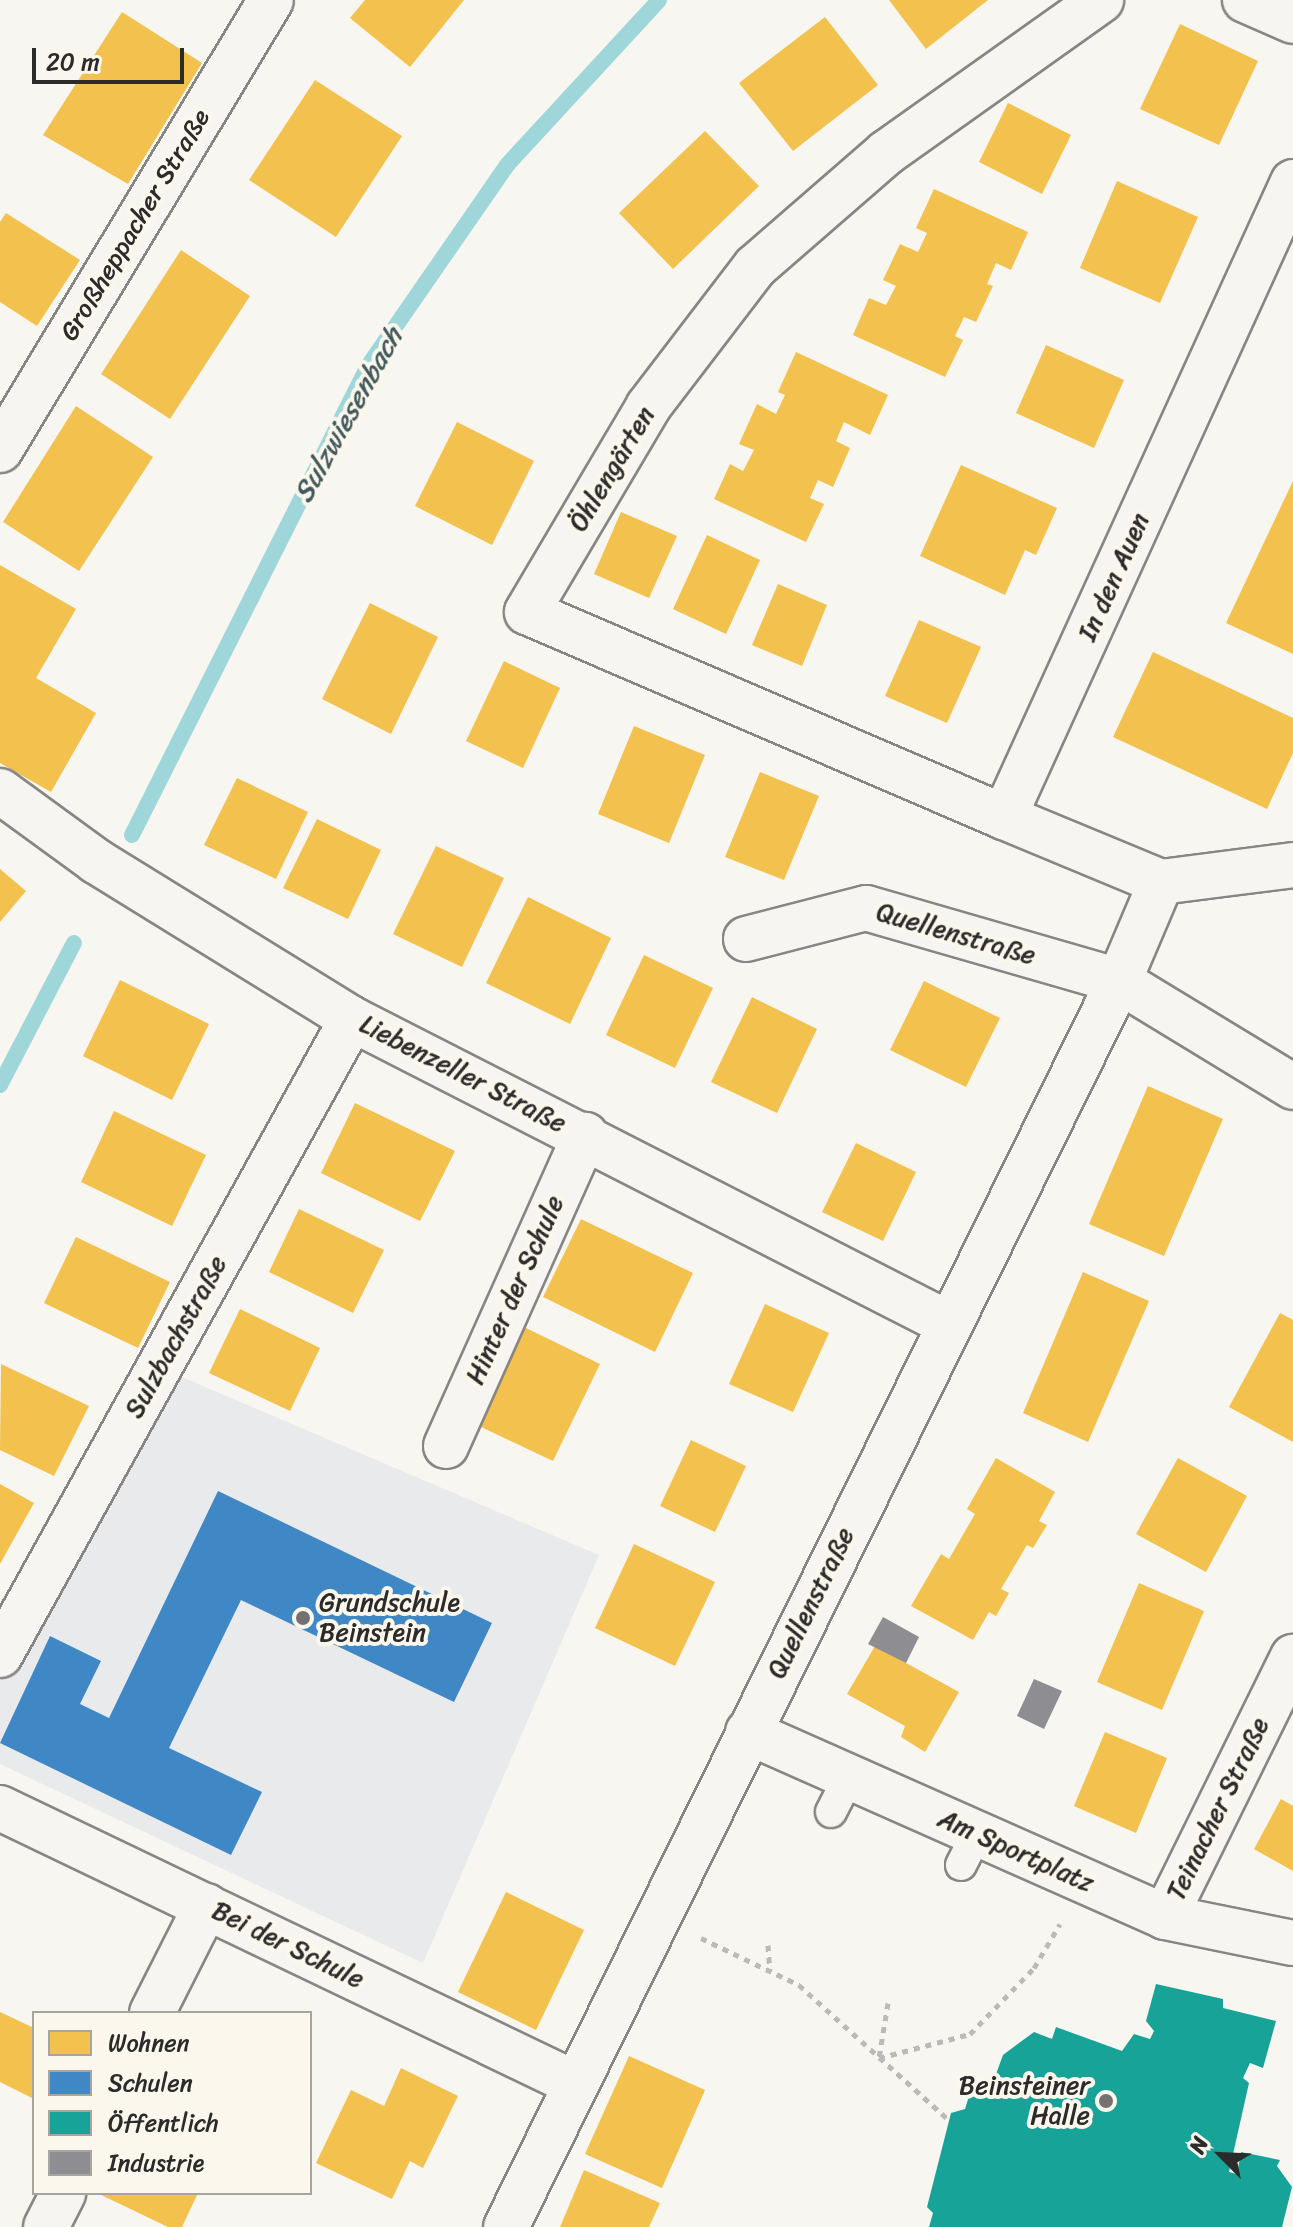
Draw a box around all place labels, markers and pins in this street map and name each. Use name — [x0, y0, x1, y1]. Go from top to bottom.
place label: Grundschule Beinstein — [319, 1587, 460, 1648]
marker: Grundschule Beinstein — [294, 1609, 312, 1627]
place label: Beinsteiner Halle — [959, 2070, 1090, 2132]
marker: Beinsteiner Halle — [1097, 2092, 1115, 2110]

